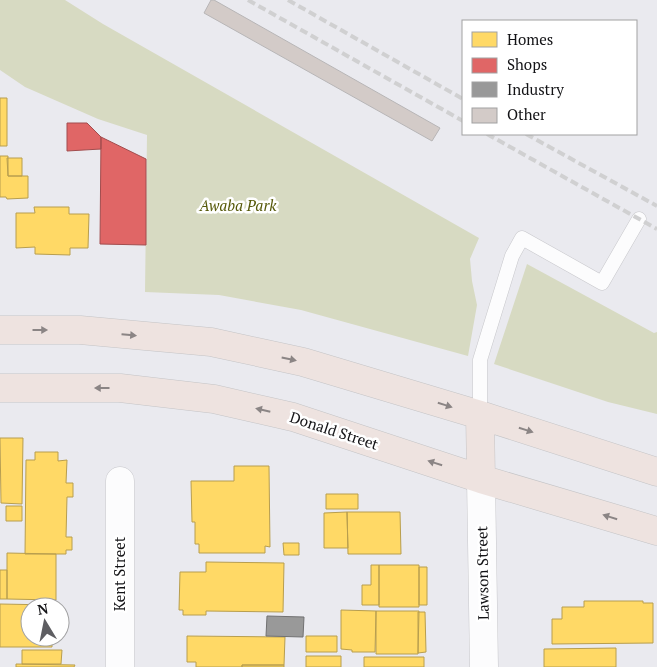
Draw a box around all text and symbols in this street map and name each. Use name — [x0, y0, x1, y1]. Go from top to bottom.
legend — [462, 20, 637, 135]
text: Homes — [507, 29, 553, 49]
text: Shops — [507, 54, 547, 74]
text: Industry — [507, 79, 564, 99]
text: Other — [507, 104, 546, 124]
park label: Awaba Park — [199, 195, 277, 215]
one-way arrow — [32, 326, 48, 334]
one-way arrow — [121, 331, 137, 339]
one-way arrow — [282, 355, 297, 363]
one-way arrow — [94, 384, 110, 392]
one-way arrow — [438, 401, 453, 409]
one-way arrow — [255, 406, 271, 414]
street label: Donald Street — [288, 406, 382, 454]
one-way arrow — [519, 426, 534, 434]
one-way arrow — [427, 459, 442, 467]
one-way arrow — [603, 513, 618, 521]
street label: Lawson Street — [471, 525, 493, 620]
street label: Kent Street — [109, 536, 129, 611]
north arrow — [20, 597, 70, 647]
text: N — [36, 598, 50, 619]

